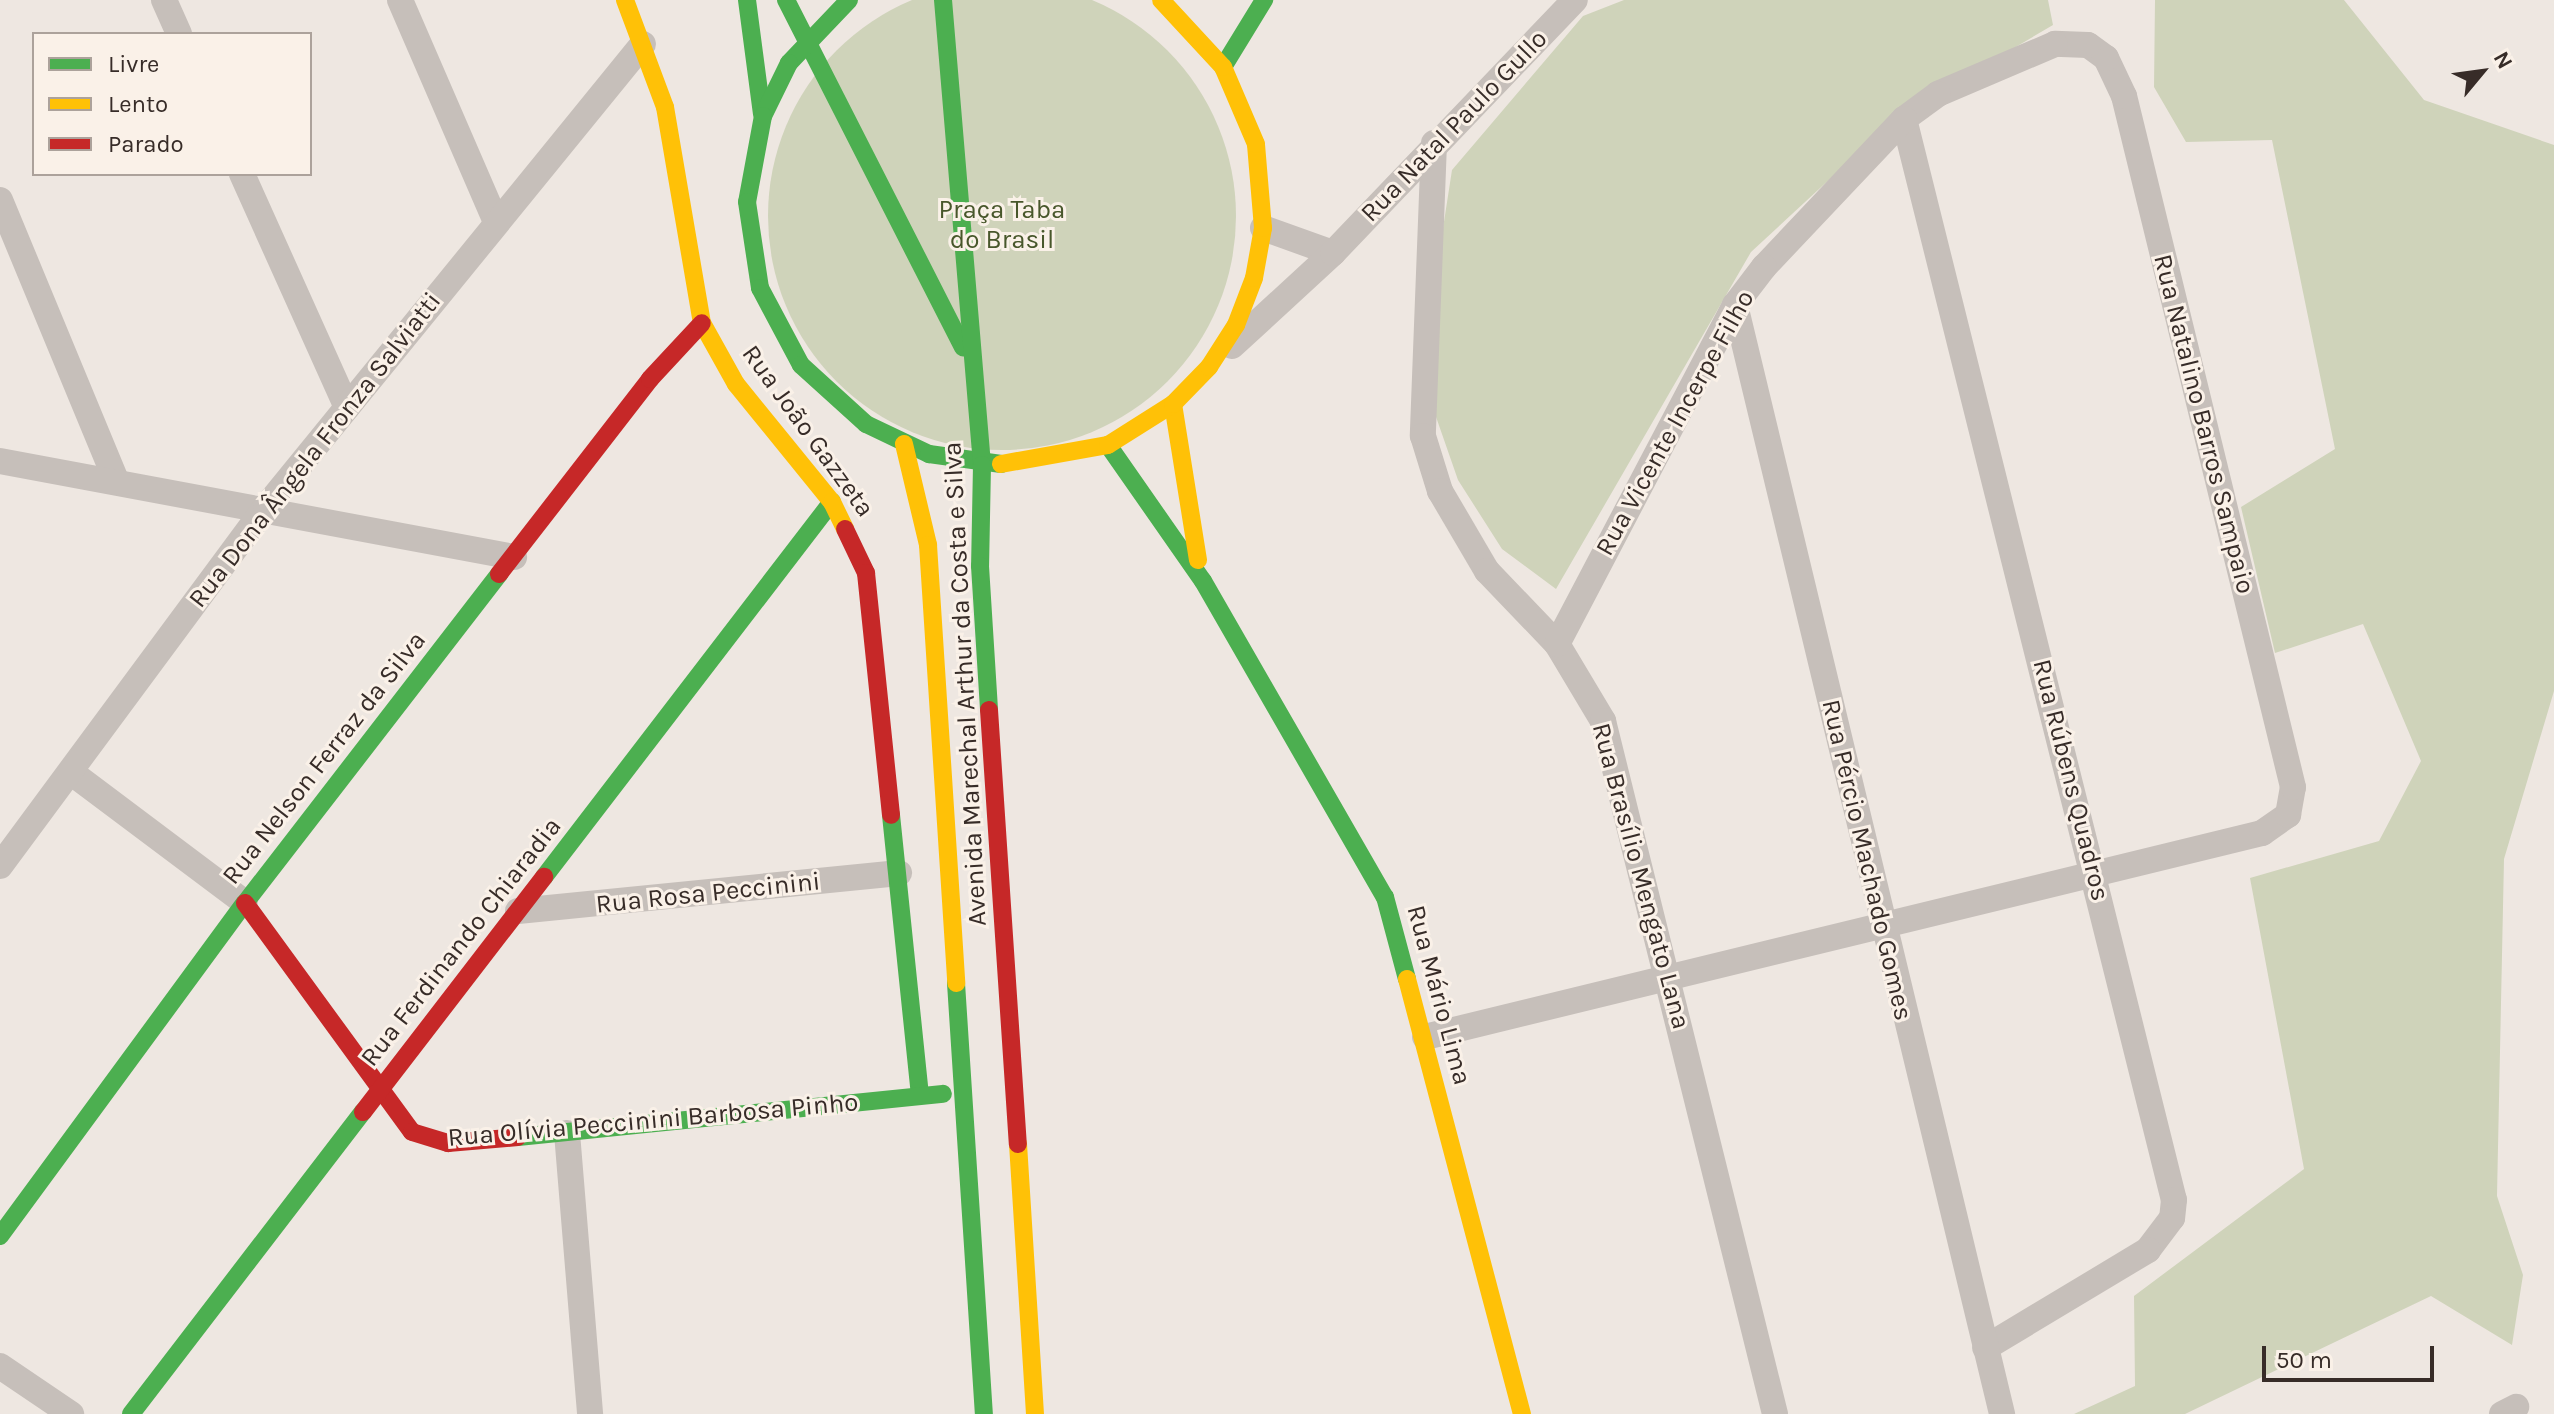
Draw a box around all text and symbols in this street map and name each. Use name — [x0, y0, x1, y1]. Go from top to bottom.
street label: Rua Natal Paulo Gullo — [1354, 23, 1554, 229]
legend — [32, 32, 312, 176]
north arrow — [2442, 32, 2522, 112]
text: N — [2488, 47, 2518, 74]
text: Livre — [108, 50, 159, 78]
text: Lento — [108, 90, 168, 118]
text: Parado — [108, 130, 184, 158]
park label: Praça Taba do Brasil — [939, 194, 1065, 256]
street label: Rua Natalino Barros Sampaio — [2147, 251, 2261, 597]
street label: Rua Vicente Incerpe Filho — [1589, 285, 1761, 561]
street label: Rua Dona Ângela Fronza Salviatti — [182, 286, 448, 614]
street label: Rua João Gazzeta — [735, 339, 881, 523]
street label: Avenida Marechal Arthur da Costa e Silva — [937, 441, 993, 927]
street label: Rua Nelson Ferraz da Silva — [216, 625, 432, 891]
street label: Rua Rúbens Quadros — [2026, 656, 2116, 904]
street label: Rua Pércio Machado Gomes — [1815, 696, 1919, 1024]
street label: Rua Brasílio Mengato Lana — [1585, 720, 1697, 1032]
street label: Rua Ferdinando Chiaradia — [354, 811, 568, 1073]
street label: Rua Rosa Peccinini — [594, 866, 822, 920]
street label: Rua Mário Lima — [1400, 902, 1478, 1088]
street label: Rua Olívia Peccinini Barbosa Pinho — [446, 1087, 860, 1153]
scale bar — [2266, 1330, 2438, 1380]
text: 50 m — [2276, 1346, 2332, 1374]

